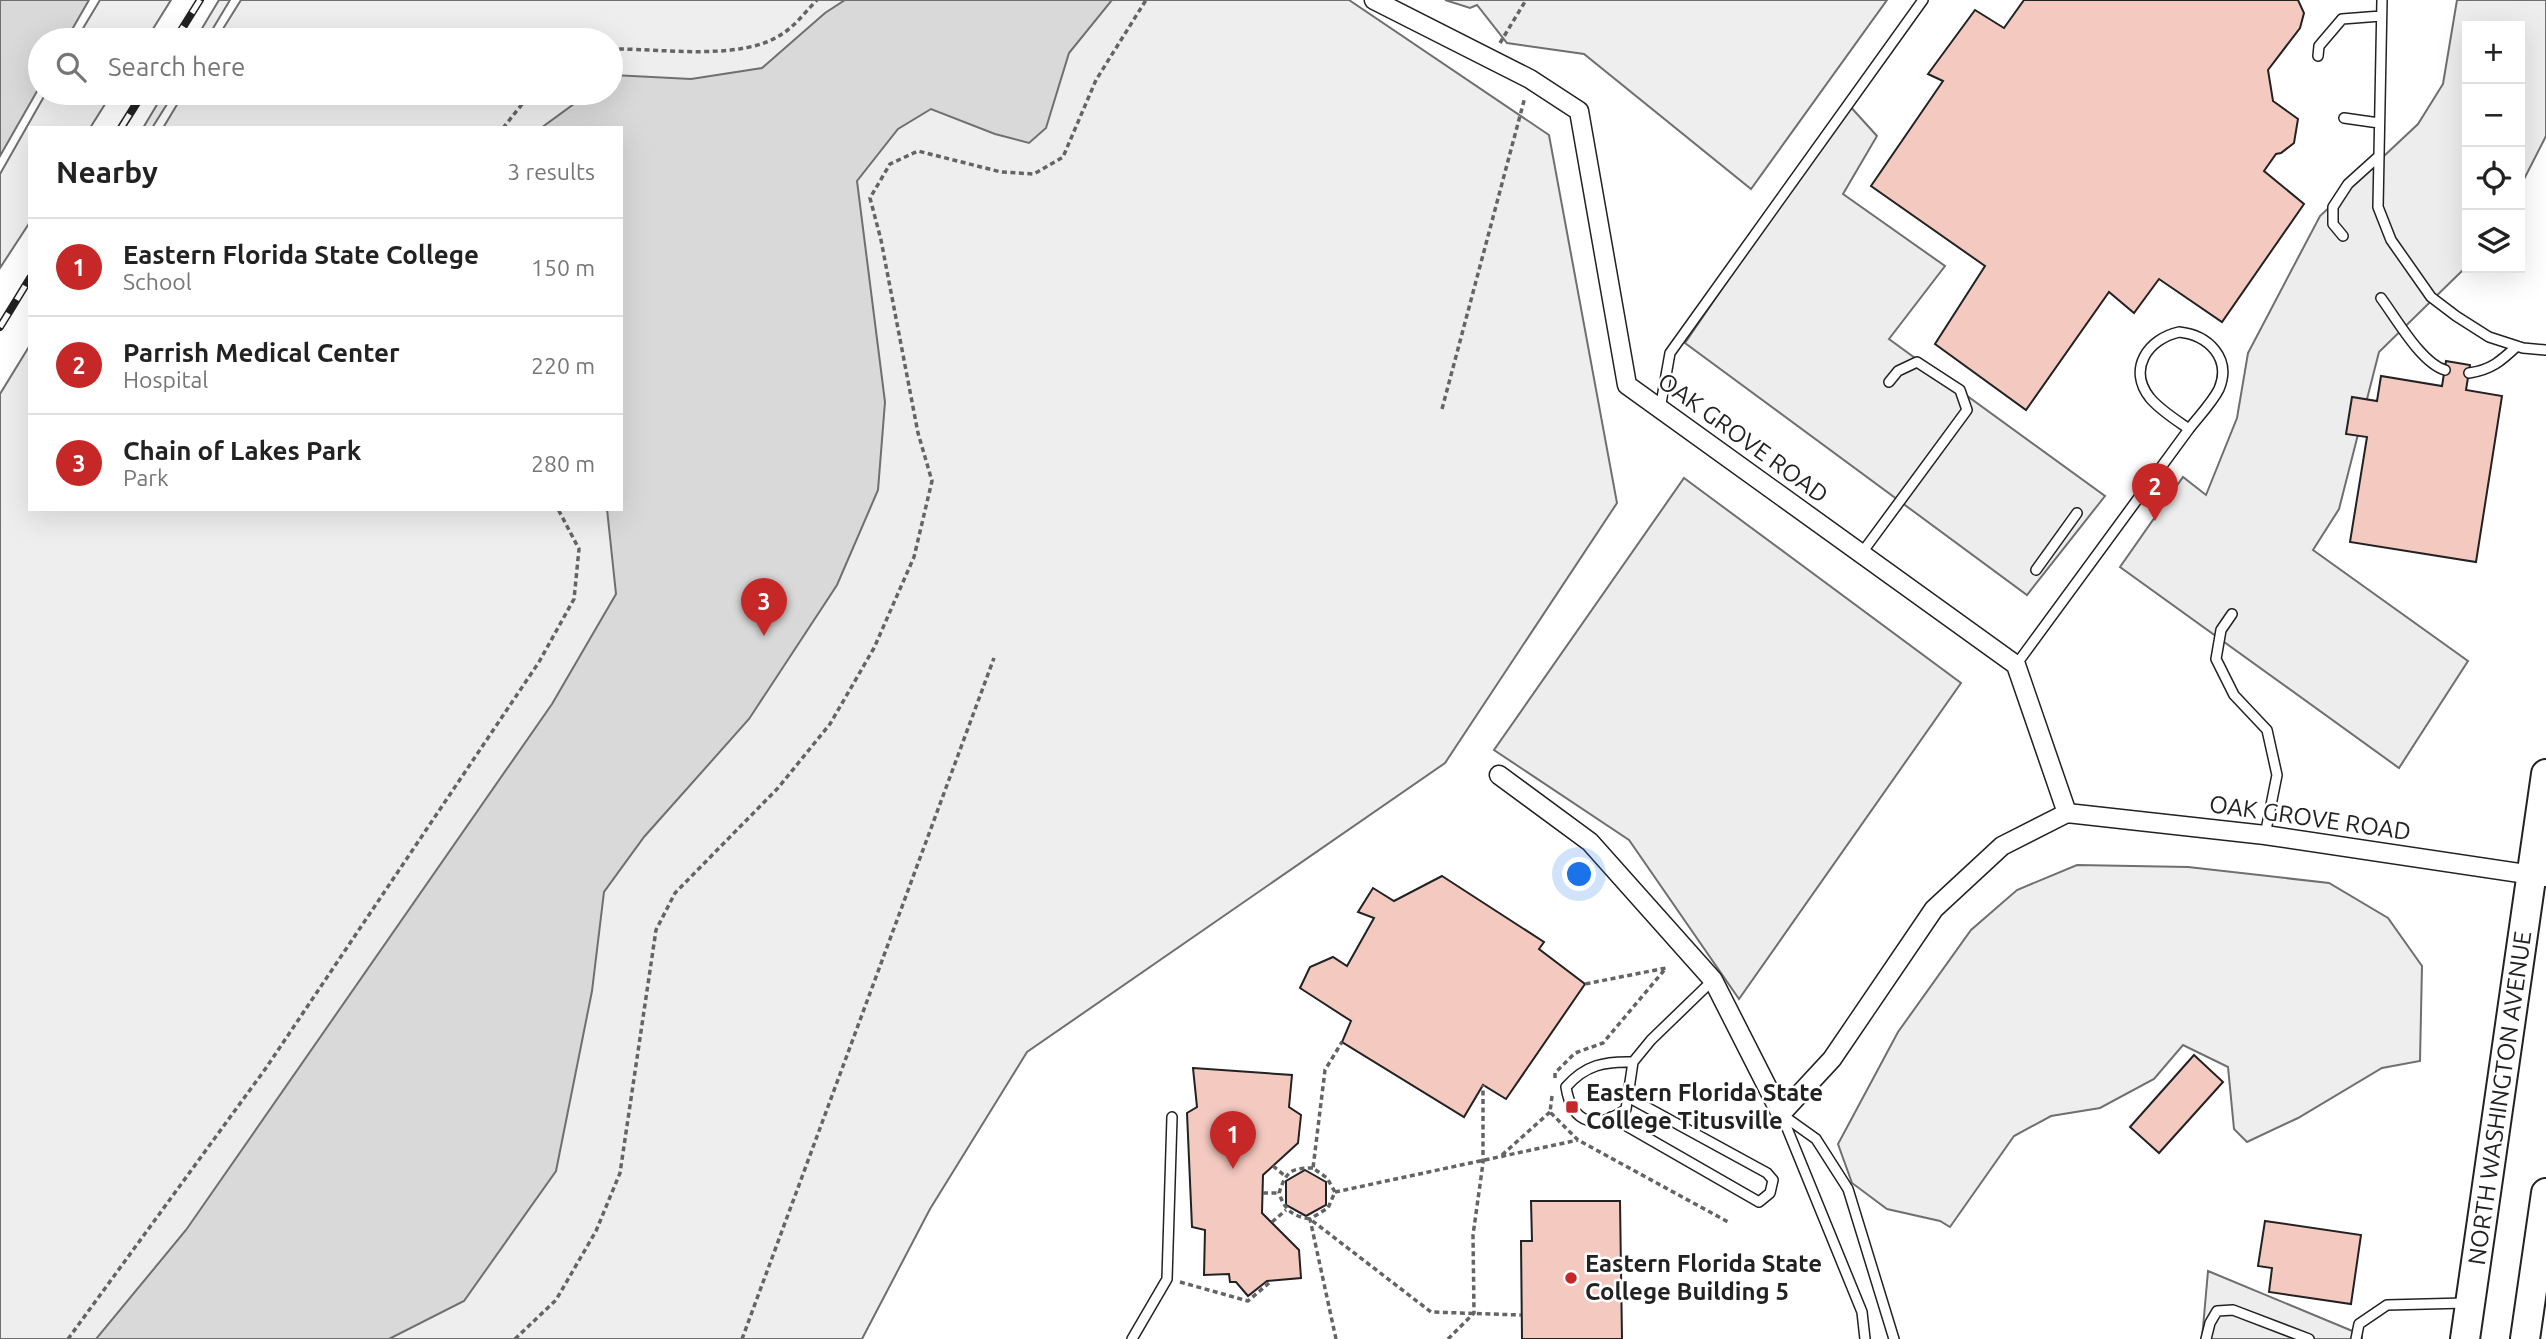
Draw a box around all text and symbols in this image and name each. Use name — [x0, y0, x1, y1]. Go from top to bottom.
map controls — [2462, 21, 2525, 273]
button: + — [2462, 21, 2525, 84]
search box — [28, 28, 623, 105]
icon: search — [52, 48, 90, 86]
text: Search here — [108, 52, 245, 81]
button: − — [2462, 84, 2525, 147]
button: locate — [2462, 147, 2525, 210]
text: Nearby — [56, 155, 158, 189]
text: 3 results — [507, 159, 595, 184]
button: layers — [2462, 210, 2525, 273]
text: Eastern Florida State College — [123, 240, 479, 269]
text: 1 — [73, 255, 85, 280]
text: 150 m — [531, 255, 595, 280]
text: School — [123, 269, 192, 294]
text: Parrish Medical Center — [123, 338, 400, 367]
text: 2 — [73, 353, 85, 378]
text: 220 m — [531, 353, 595, 378]
text: Hospital — [123, 367, 208, 392]
street label: OAK GROVE ROAD — [1653, 367, 1833, 508]
text: Chain of Lakes Park — [123, 436, 361, 465]
text: 3 — [73, 451, 85, 476]
text: 280 m — [531, 451, 595, 476]
pin: 2 — [2132, 463, 2178, 521]
text: Park — [123, 465, 169, 490]
pin: 3 — [741, 578, 787, 636]
street label: OAK GROVE ROAD — [2208, 790, 2413, 845]
your location — [1562, 857, 1596, 891]
street label: NORTH WASHINGTON AVENUE — [2463, 929, 2536, 1267]
place label: Eastern Florida State College Titusville — [1586, 1079, 1823, 1134]
marker: Eastern Florida State College Titusville — [1564, 1099, 1580, 1115]
pin: 1 — [1210, 1111, 1256, 1169]
place label: Eastern Florida State College Building 5 — [1585, 1250, 1822, 1305]
marker: Eastern Florida State College Building 5 — [1563, 1270, 1579, 1286]

